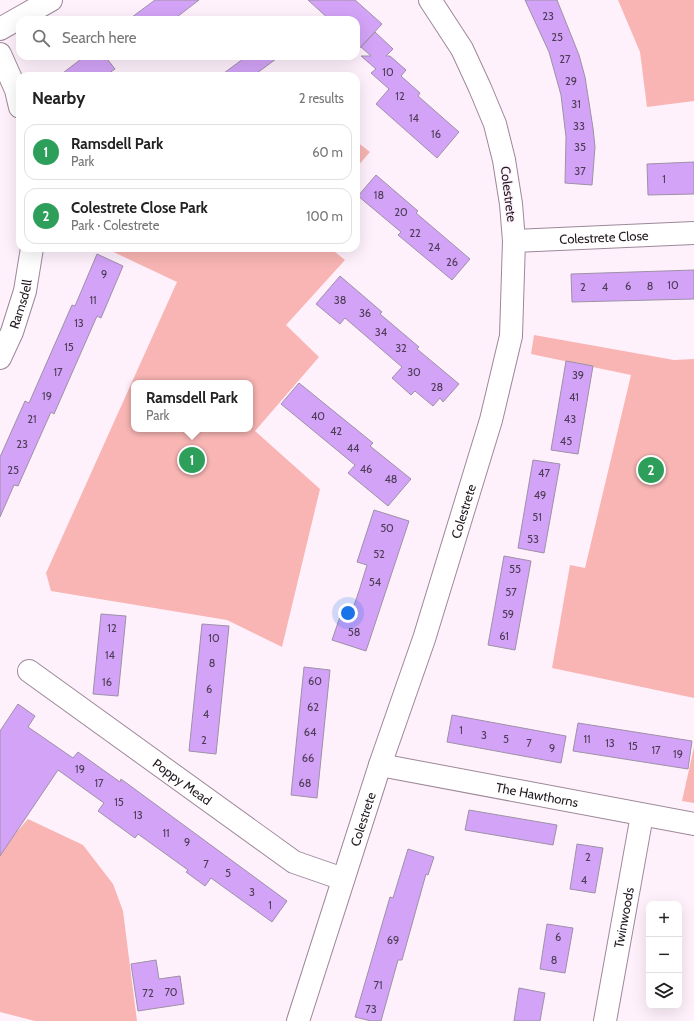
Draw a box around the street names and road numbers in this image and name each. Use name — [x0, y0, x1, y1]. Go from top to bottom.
street label: Colestrete — [498, 165, 520, 223]
street label: Colestrete Close — [559, 227, 649, 247]
street label: Ramsdell — [6, 278, 35, 331]
street label: Colestrete — [447, 482, 479, 540]
street label: Poppy Mead — [150, 755, 215, 808]
street label: The Hawthorns — [495, 779, 580, 810]
street label: Colestrete — [347, 790, 379, 848]
street label: Twinwoods — [610, 885, 637, 949]

